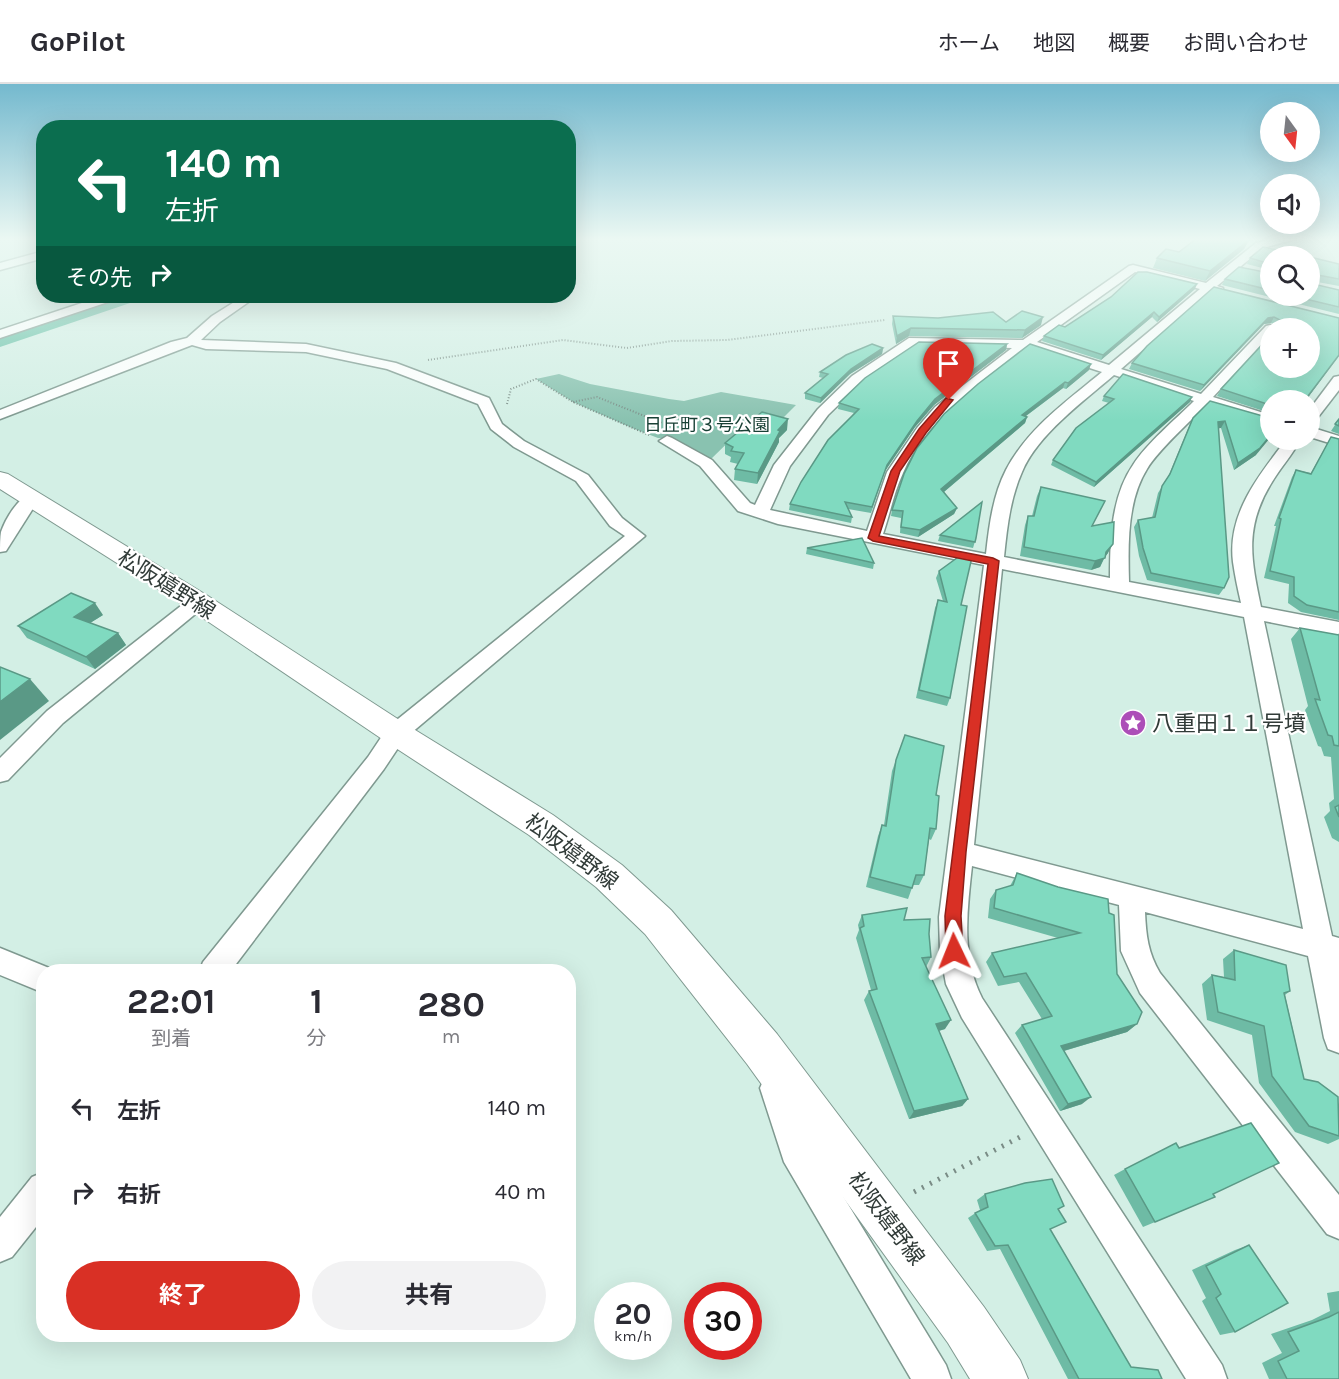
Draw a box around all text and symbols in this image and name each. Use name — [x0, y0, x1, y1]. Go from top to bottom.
text: GoPilot — [30, 25, 126, 58]
text: ホーム — [938, 31, 1000, 55]
text: 地図 — [1033, 31, 1075, 55]
text: 概要 — [1108, 31, 1150, 55]
text: お問い合わせ — [1183, 31, 1309, 55]
north arrow — [1260, 102, 1320, 162]
map controls — [1260, 102, 1320, 450]
text: 140 m — [165, 138, 282, 188]
icon: left — [66, 144, 144, 222]
button: sound — [1260, 174, 1320, 234]
text: 左折 — [165, 195, 219, 227]
button: search — [1260, 246, 1320, 306]
icon: right — [144, 258, 177, 291]
text: その先 — [66, 265, 132, 291]
button: + — [1260, 318, 1320, 378]
pin — [923, 338, 974, 400]
icon: arrive — [932, 347, 965, 380]
button: − — [1260, 390, 1320, 450]
park label: 日丘町３号公園 — [644, 414, 770, 436]
street label: 松阪嬉野線 — [113, 545, 220, 625]
place icon: 八重田１１号墳 — [1118, 708, 1148, 738]
place label: 八重田１１号墳 — [1152, 711, 1306, 737]
street label: 松阪嬉野線 — [520, 808, 623, 895]
position arrow — [922, 919, 986, 983]
text: 22:01 — [127, 980, 216, 1022]
text: 1 — [310, 980, 323, 1022]
text: 280 — [417, 983, 485, 1025]
text: m — [442, 1025, 461, 1048]
text: 到着 — [151, 1027, 191, 1050]
text: 分 — [307, 1027, 327, 1050]
icon: left — [66, 1092, 99, 1125]
text: 140 m — [488, 1095, 546, 1121]
text: 左折 — [117, 1098, 161, 1124]
street label: 松阪嬉野線 — [843, 1167, 930, 1270]
icon: right — [66, 1176, 99, 1209]
text: 40 m — [495, 1179, 546, 1205]
text: 右折 — [117, 1182, 161, 1208]
button: 終了 — [66, 1261, 300, 1330]
button: 共有 — [312, 1261, 546, 1330]
speed limit sign: 30 — [684, 1282, 762, 1360]
text: 20 — [614, 1296, 652, 1332]
text: km/h — [614, 1327, 652, 1345]

